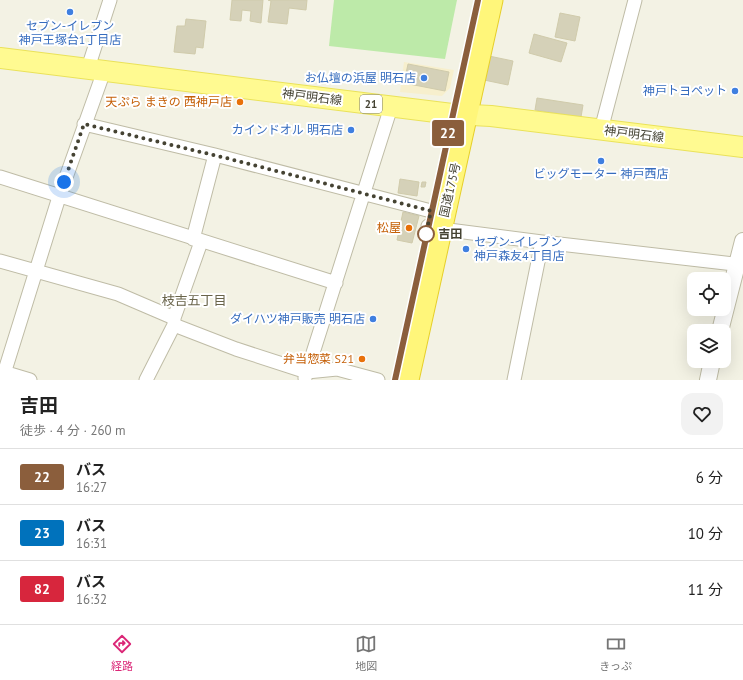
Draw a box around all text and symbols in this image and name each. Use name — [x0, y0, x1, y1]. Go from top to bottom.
marker: セブン-イレブン 神戸王塚台1丁目店 — [65, 7, 75, 17]
place label: セブン-イレブン 神戸王塚台1丁目店 — [19, 18, 121, 47]
place label: お仏壇の浜屋 明石店 — [305, 70, 416, 85]
marker: お仏壇の浜屋 明石店 — [419, 73, 429, 83]
place label: 神戸トヨペット — [643, 83, 727, 98]
street label: 神戸明石線 — [281, 85, 343, 108]
marker: 神戸トヨペット — [730, 86, 740, 96]
place label: 天ぷら まきの 西神戸店 — [106, 94, 232, 109]
road number: 21 — [360, 95, 382, 113]
marker: 天ぷら まきの 西神戸店 — [235, 97, 245, 107]
line badge: 22 — [430, 120, 466, 146]
place label: カインドオル 明石店 — [232, 122, 343, 137]
street label: 神戸明石線 — [603, 122, 665, 145]
text: 22 — [440, 124, 456, 142]
marker: カインドオル 明石店 — [346, 125, 356, 135]
marker: ビッグモーター 神戸西店 — [596, 156, 606, 166]
street label: 国道175号 — [436, 161, 463, 219]
place label: ビッグモーター 神戸西店 — [533, 166, 669, 181]
your location — [54, 172, 74, 192]
place label: 松屋 — [377, 220, 401, 235]
marker: 松屋 — [404, 223, 414, 233]
marker: 吉田 — [417, 225, 435, 243]
place label: 吉田 — [438, 226, 462, 241]
place label: セブン-イレブン 神戸森友4丁目店 — [474, 234, 565, 263]
marker: セブン-イレブン 神戸森友4丁目店 — [461, 244, 471, 254]
map controls — [687, 272, 731, 368]
button: locate — [687, 272, 731, 316]
district label: 枝吉五丁目 — [161, 292, 227, 309]
place label: ダイハツ神戸販売 明石店 — [230, 311, 365, 326]
marker: ダイハツ神戸販売 明石店 — [368, 314, 378, 324]
button: layers — [687, 324, 731, 368]
place label: 弁当惣菜 S21 — [283, 351, 354, 366]
marker: 弁当惣菜 S21 — [357, 354, 367, 364]
text: 吉田 — [20, 393, 58, 417]
button: heart — [681, 393, 723, 435]
text: 徒歩 · 4 分 · 260 m — [20, 422, 126, 439]
text: バス — [76, 460, 106, 479]
text: 22 — [34, 468, 50, 486]
text: 6 分 — [696, 468, 723, 487]
text: 16:27 — [76, 479, 107, 496]
text: バス — [76, 516, 106, 535]
text: 23 — [34, 524, 50, 542]
text: 10 分 — [688, 524, 723, 543]
text: 16:31 — [76, 535, 107, 552]
text: バス — [76, 572, 106, 591]
text: 82 — [34, 580, 50, 598]
text: 11 分 — [688, 580, 723, 599]
text: 16:32 — [76, 591, 107, 608]
tab: 経路 — [111, 633, 133, 673]
tab: 地図 — [355, 633, 377, 673]
tab: きっぷ — [599, 633, 632, 673]

